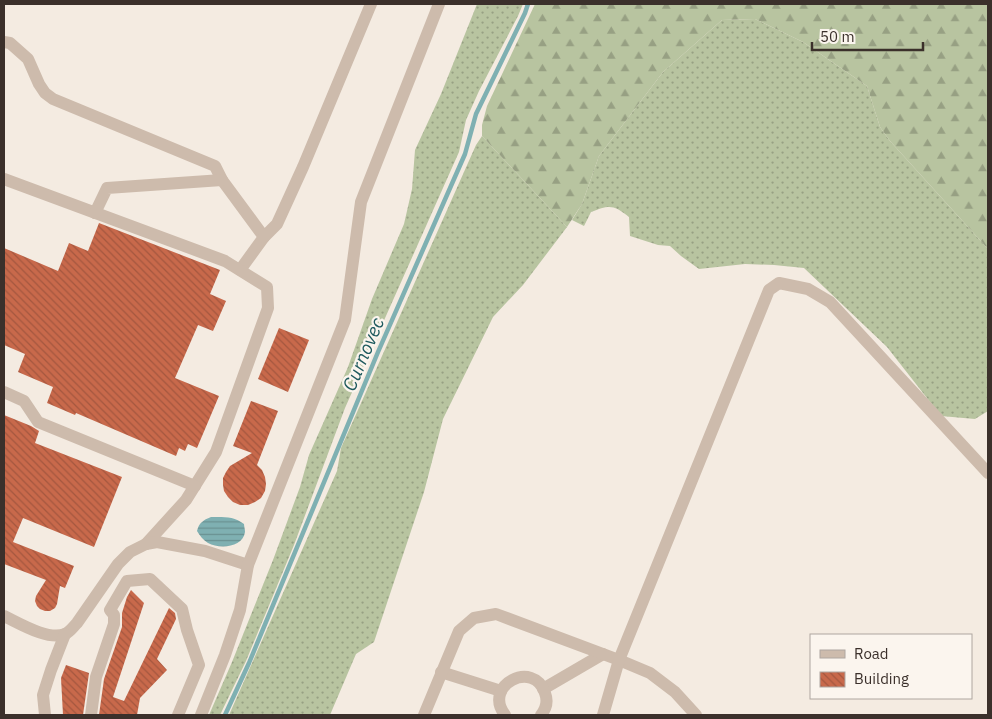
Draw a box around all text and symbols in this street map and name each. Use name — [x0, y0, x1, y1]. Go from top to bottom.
scale bar — [812, 20, 923, 52]
text: 50 m — [820, 27, 855, 46]
water label: Curnovec — [337, 314, 389, 394]
legend — [810, 634, 972, 699]
text: Road — [854, 644, 889, 663]
text: Building — [854, 669, 909, 688]

